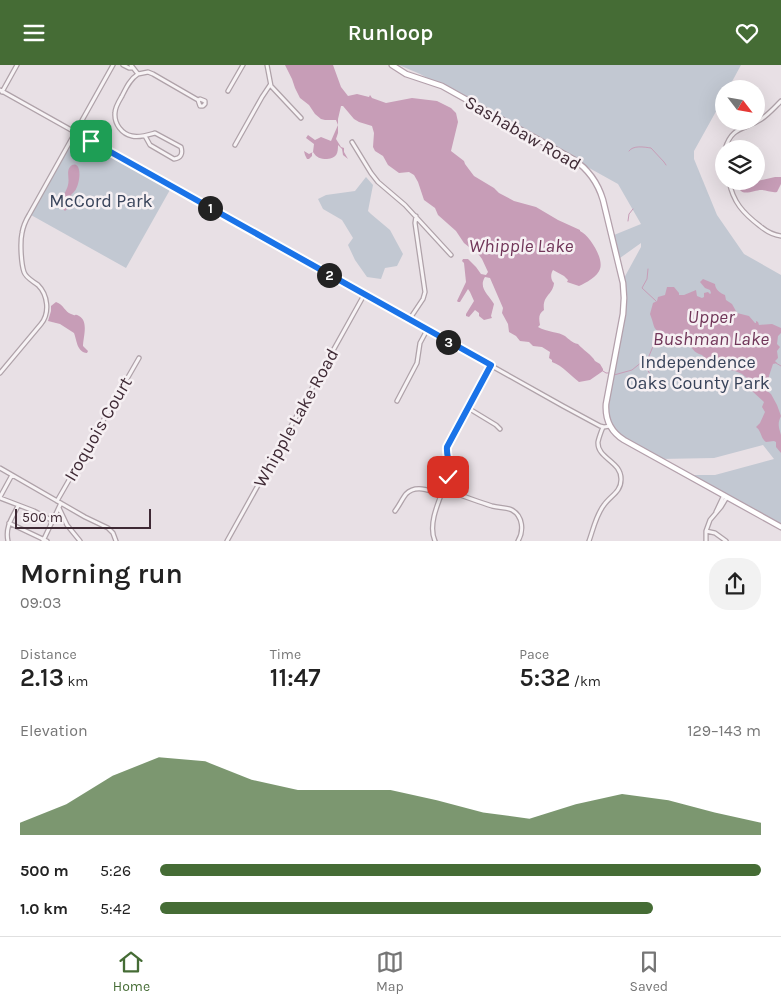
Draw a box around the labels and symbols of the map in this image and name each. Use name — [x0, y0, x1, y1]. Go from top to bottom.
north arrow — [715, 80, 765, 130]
street label: Sashabaw Road — [461, 91, 585, 175]
pin — [70, 120, 112, 162]
park label: McCord Park — [49, 190, 153, 212]
pin: 1 — [198, 195, 222, 221]
water label: Whipple Lake — [469, 235, 574, 257]
pin: 2 — [316, 263, 342, 287]
water label: Upper Bushman Lake — [653, 306, 769, 350]
pin: 3 — [436, 329, 460, 355]
street label: Whipple Lake Road — [249, 345, 343, 491]
park label: Independence Oaks County Park — [626, 351, 770, 394]
street label: Iroquois Court — [59, 373, 137, 485]
pin — [427, 456, 469, 498]
scale bar — [15, 506, 151, 529]

